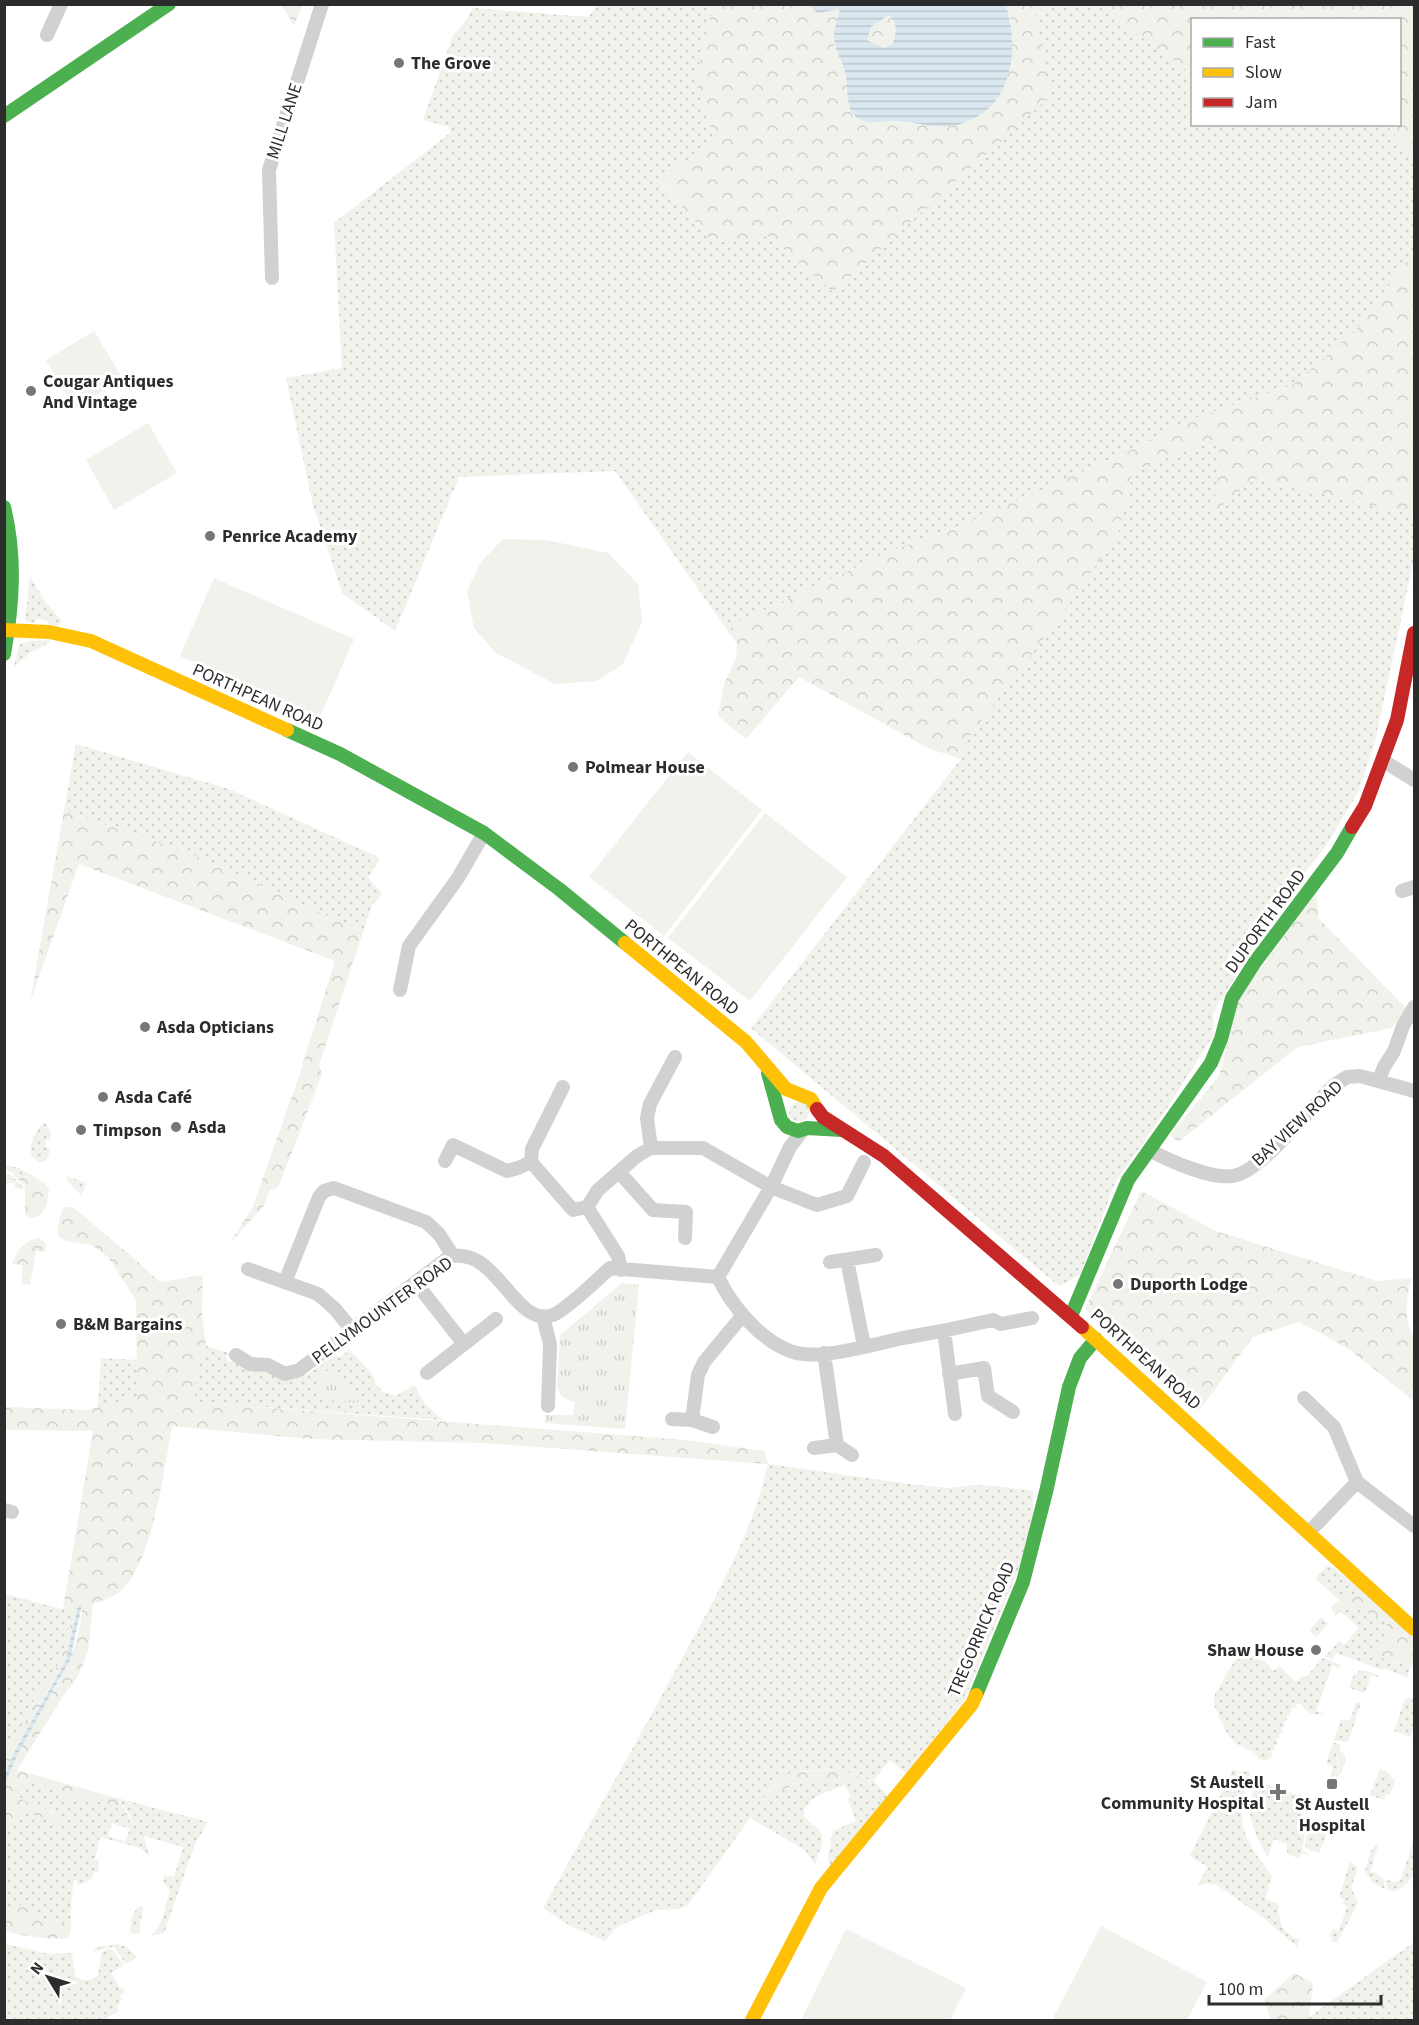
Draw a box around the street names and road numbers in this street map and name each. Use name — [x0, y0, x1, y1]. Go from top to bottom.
street label: MILL LANE — [260, 80, 309, 162]
street label: PORTHPEAN ROAD — [188, 657, 327, 738]
street label: DUPORTH ROAD — [1219, 864, 1312, 978]
street label: PORTHPEAN ROAD — [619, 913, 744, 1021]
street label: BAY VIEW ROAD — [1246, 1075, 1348, 1172]
street label: PELLYMOUNTER ROAD — [307, 1251, 458, 1370]
street label: PORTHPEAN ROAD — [1085, 1303, 1206, 1416]
street label: TREGORRICK ROAD — [942, 1558, 1021, 1701]

